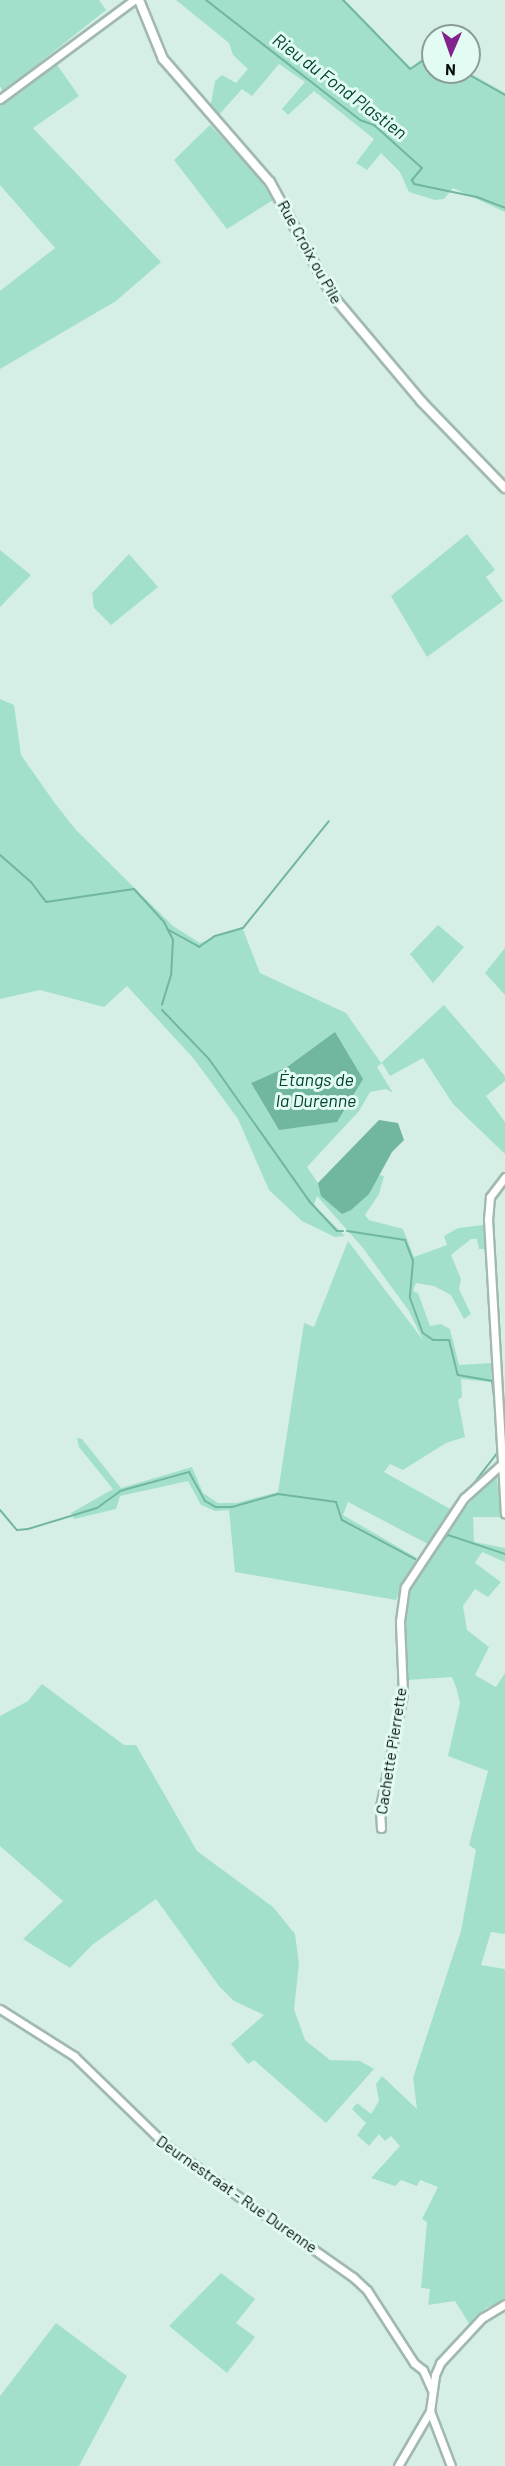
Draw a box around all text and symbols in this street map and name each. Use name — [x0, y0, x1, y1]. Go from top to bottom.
north arrow — [421, 24, 481, 84]
water label: Rieu du Fond Plastien — [269, 28, 411, 144]
text: N — [445, 61, 456, 80]
street label: Rue Croix ou Pile — [274, 197, 346, 307]
water label: Étangs de la Durenne — [276, 1069, 356, 1112]
street label: Cachette Pierrette — [371, 1686, 411, 1816]
street label: Deurnestraat - Rue Durenne — [153, 2131, 321, 2257]

